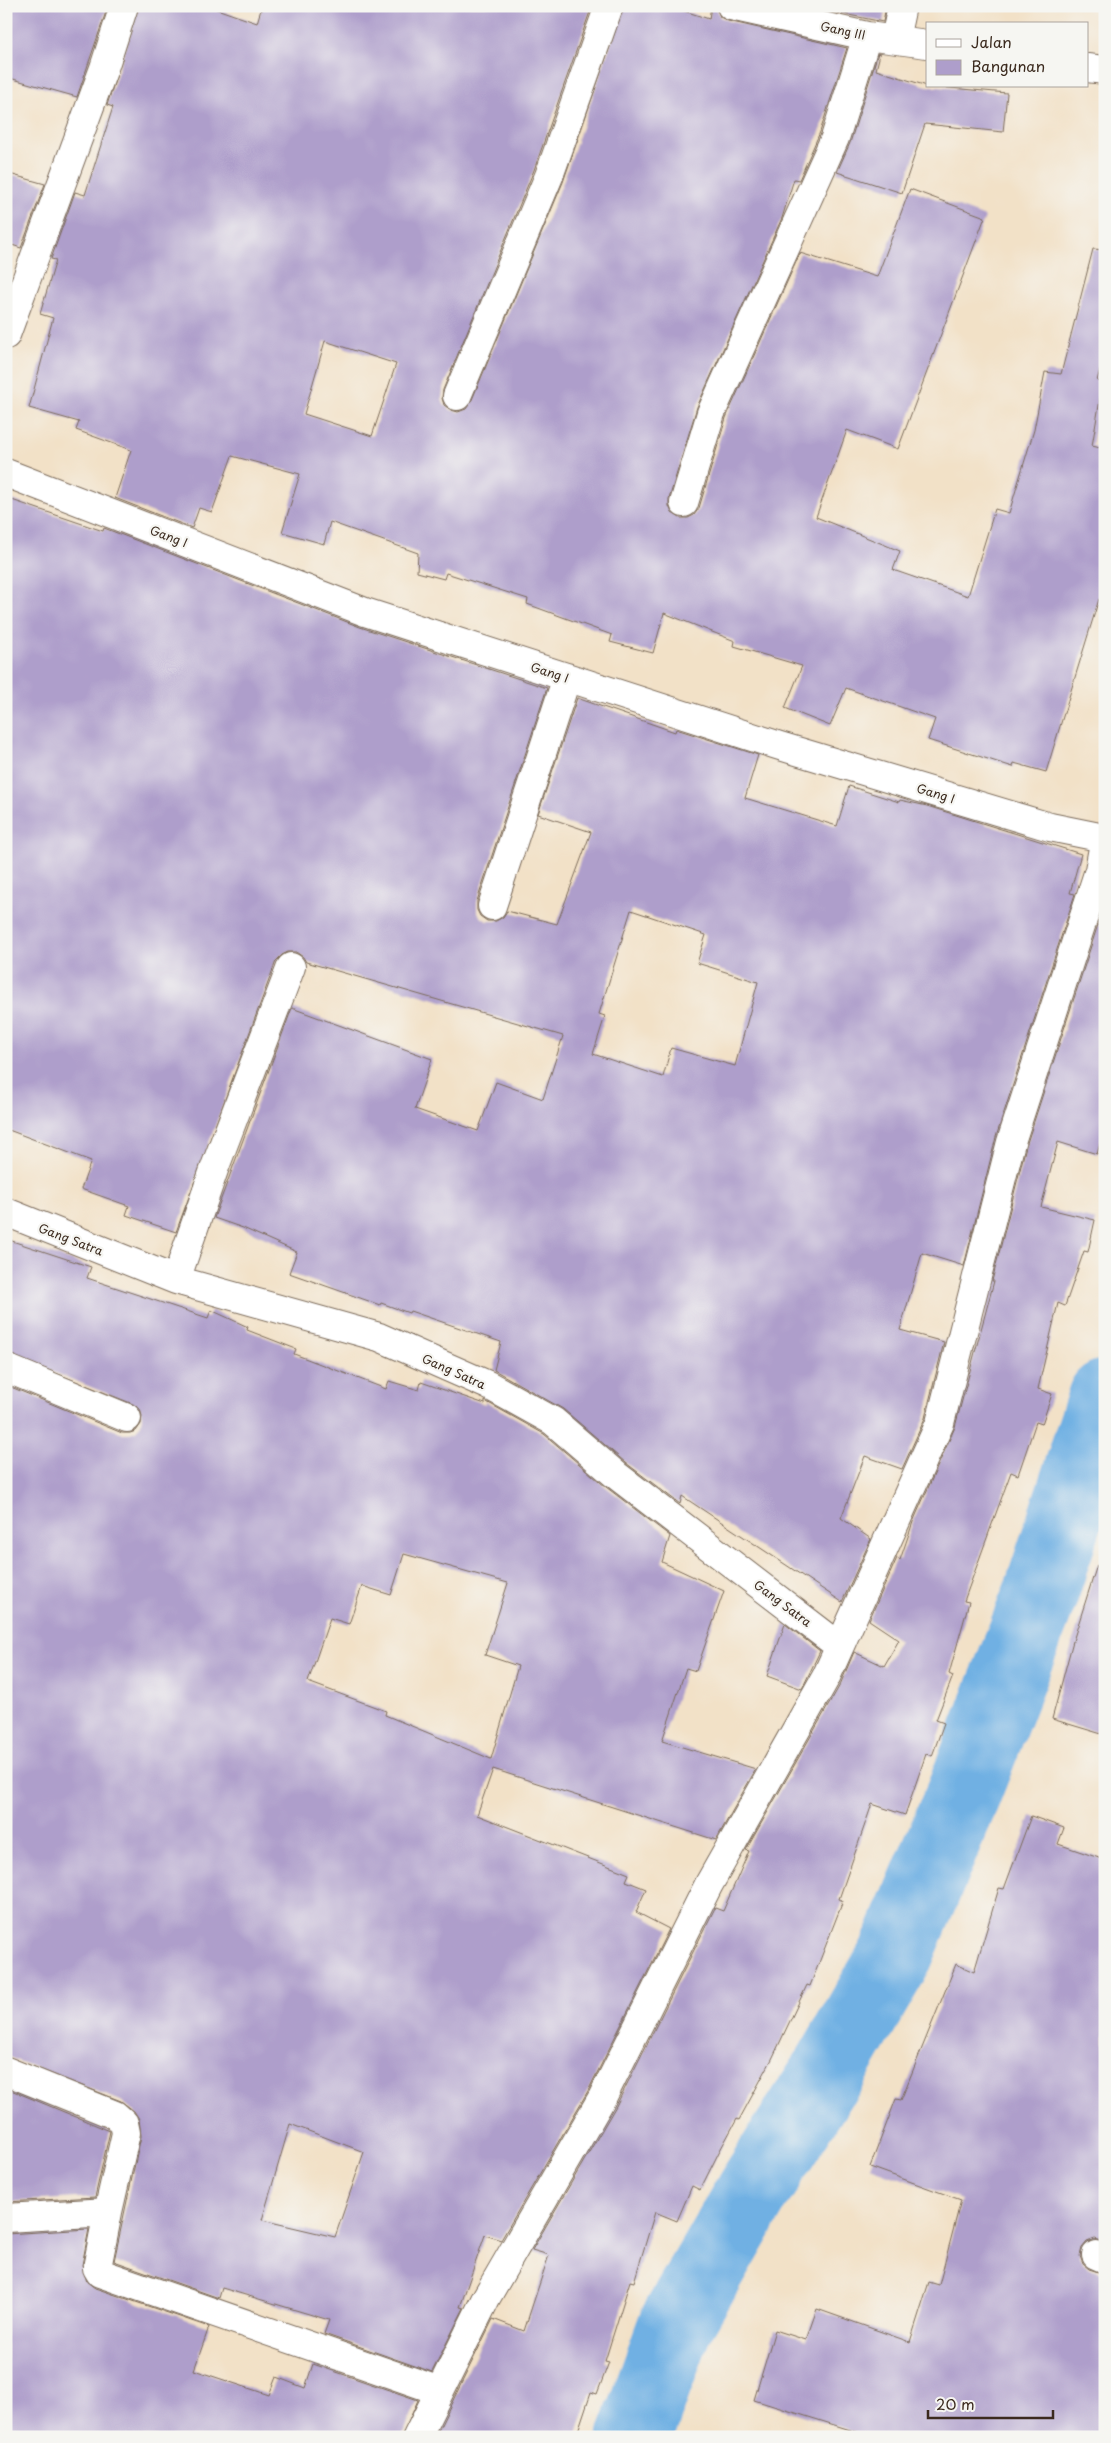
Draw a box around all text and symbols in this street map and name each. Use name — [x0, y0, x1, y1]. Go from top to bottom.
street label: Gang III — [819, 16, 867, 44]
legend — [926, 22, 1088, 88]
text: Jalan — [971, 30, 1012, 53]
text: Bangunan — [971, 54, 1045, 77]
street label: Gang I — [147, 521, 191, 551]
street label: Gang I — [529, 657, 571, 687]
street label: Gang I — [915, 779, 957, 807]
street label: Gang Satra — [36, 1218, 107, 1260]
street label: Gang Satra — [419, 1349, 489, 1393]
street label: Gang Satra — [750, 1575, 816, 1631]
scale bar — [928, 2388, 1054, 2420]
text: 20 m — [936, 2392, 975, 2415]

